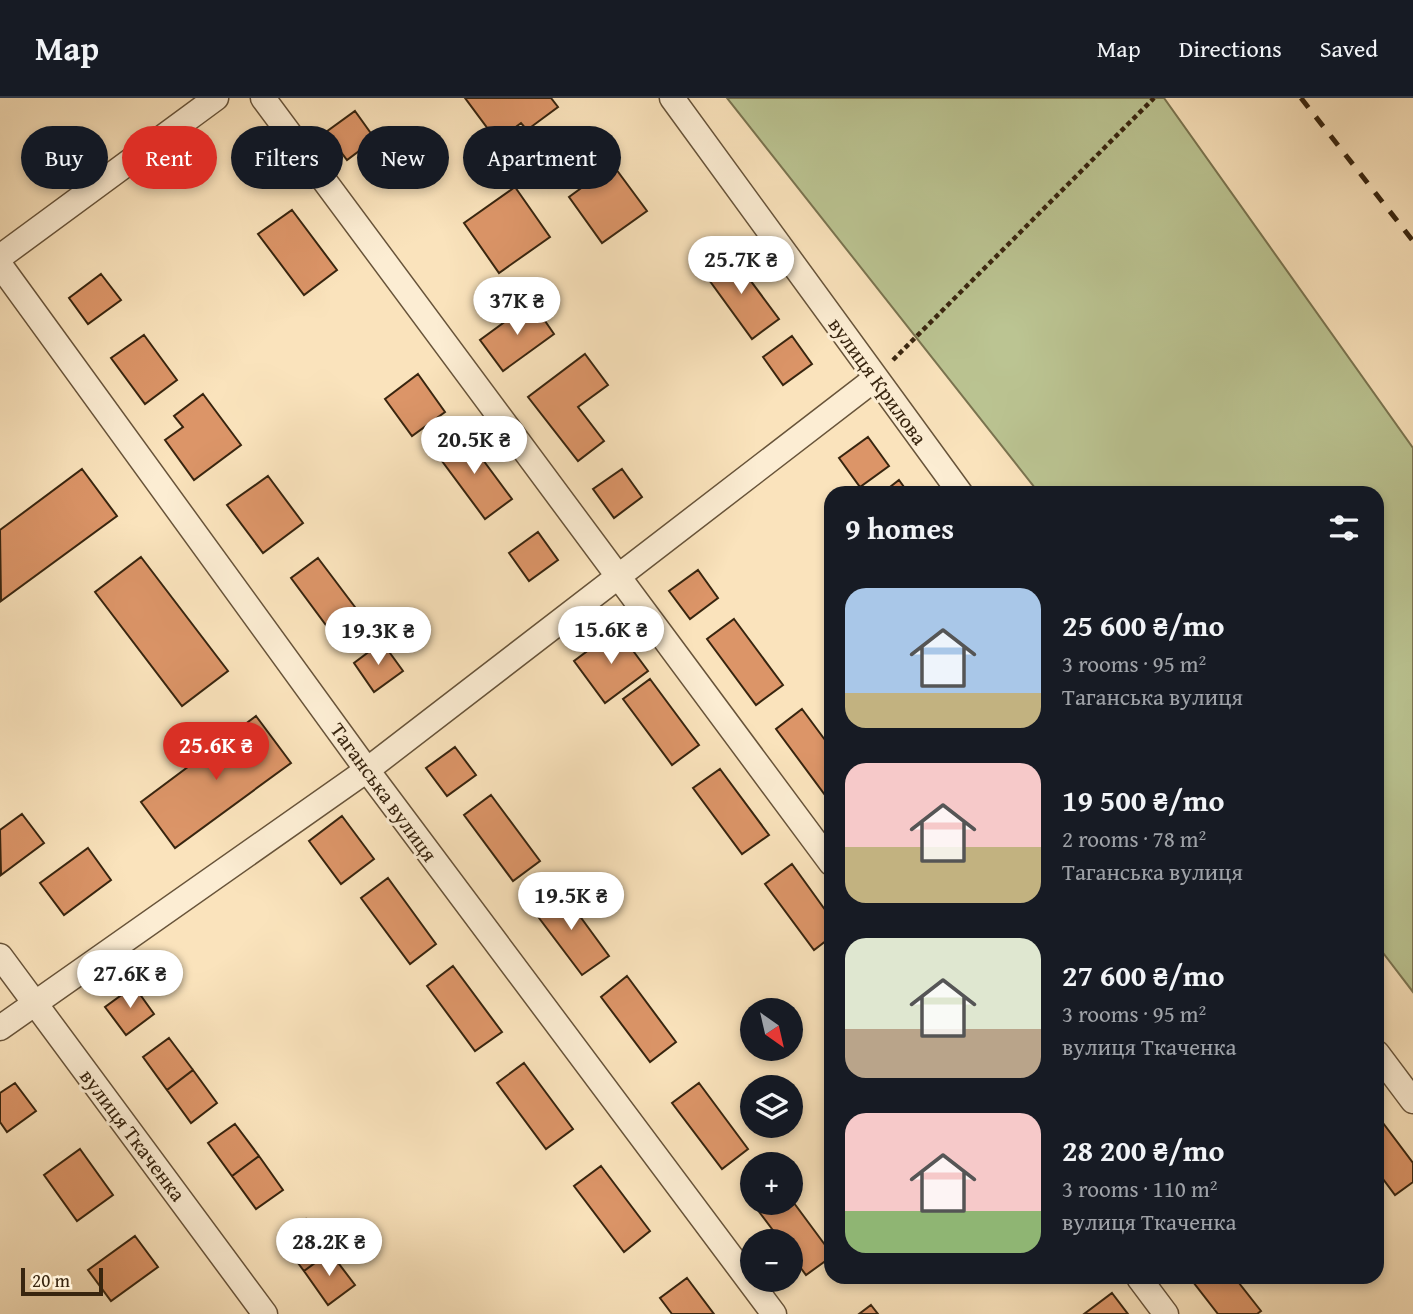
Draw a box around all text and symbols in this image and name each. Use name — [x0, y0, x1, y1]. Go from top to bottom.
text: Map — [35, 24, 99, 72]
text: Map — [1097, 31, 1141, 66]
text: Directions — [1179, 31, 1282, 66]
text: Saved — [1320, 31, 1378, 66]
chip: Buy — [21, 126, 108, 189]
chip: Rent — [122, 126, 217, 189]
chip: Filters — [231, 126, 343, 189]
chip: New — [357, 126, 449, 189]
chip: Apartment — [463, 126, 621, 189]
pin: 25.7K ₴ — [676, 236, 806, 296]
text: 25.7K ₴ — [704, 242, 778, 275]
pin: 37K ₴ — [468, 278, 566, 337]
text: 37K ₴ — [489, 283, 545, 316]
street label: вулиця Крилова — [821, 311, 935, 451]
pin: 20.5K ₴ — [409, 416, 539, 476]
text: 20.5K ₴ — [437, 422, 511, 455]
text: 9 homes — [845, 506, 954, 550]
icon: filters — [1325, 509, 1363, 547]
text: 25 600 ₴/mo — [1062, 603, 1225, 647]
pin: 15.6K ₴ — [546, 606, 676, 666]
pin: 19.3K ₴ — [313, 608, 443, 667]
text: 15.6K ₴ — [574, 612, 648, 645]
text: 19.3K ₴ — [341, 613, 415, 646]
icon: home — [901, 616, 985, 700]
text: 3 rooms · 95 m² — [1062, 647, 1206, 680]
text: Таганська вулиця — [1062, 680, 1243, 713]
street label: Таганська вулиця — [323, 716, 445, 868]
pin: 25.6K ₴ — [151, 722, 281, 782]
text: 25.6K ₴ — [179, 728, 253, 761]
text: 19 500 ₴/mo — [1062, 778, 1225, 822]
icon: home — [901, 791, 985, 875]
text: 2 rooms · 78 m² — [1062, 822, 1206, 855]
text: Таганська вулиця — [1062, 855, 1243, 888]
pin: 19.5K ₴ — [506, 872, 636, 932]
text: 19.5K ₴ — [534, 878, 608, 911]
pin: 27.6K ₴ — [65, 950, 195, 1010]
text: 27 600 ₴/mo — [1062, 953, 1225, 997]
text: 27.6K ₴ — [93, 956, 167, 989]
icon: home — [901, 966, 985, 1050]
text: 3 rooms · 95 m² — [1062, 997, 1206, 1030]
north arrow — [740, 998, 803, 1060]
map controls — [740, 998, 803, 1292]
text: вулиця Ткаченка — [1062, 1030, 1236, 1063]
street label: вулиця Ткаченка — [73, 1062, 193, 1208]
button: layers — [740, 1075, 803, 1138]
text: 28 200 ₴/mo — [1062, 1128, 1225, 1172]
icon: home — [901, 1141, 985, 1225]
button: + — [740, 1152, 803, 1215]
text: 3 rooms · 110 m² — [1062, 1172, 1217, 1205]
text: вулиця Ткаченка — [1062, 1205, 1236, 1238]
pin: 28.2K ₴ — [264, 1218, 394, 1278]
text: 28.2K ₴ — [292, 1224, 366, 1257]
button: − — [740, 1229, 803, 1292]
scale bar — [21, 1265, 103, 1297]
text: 20 m — [32, 1266, 70, 1294]

